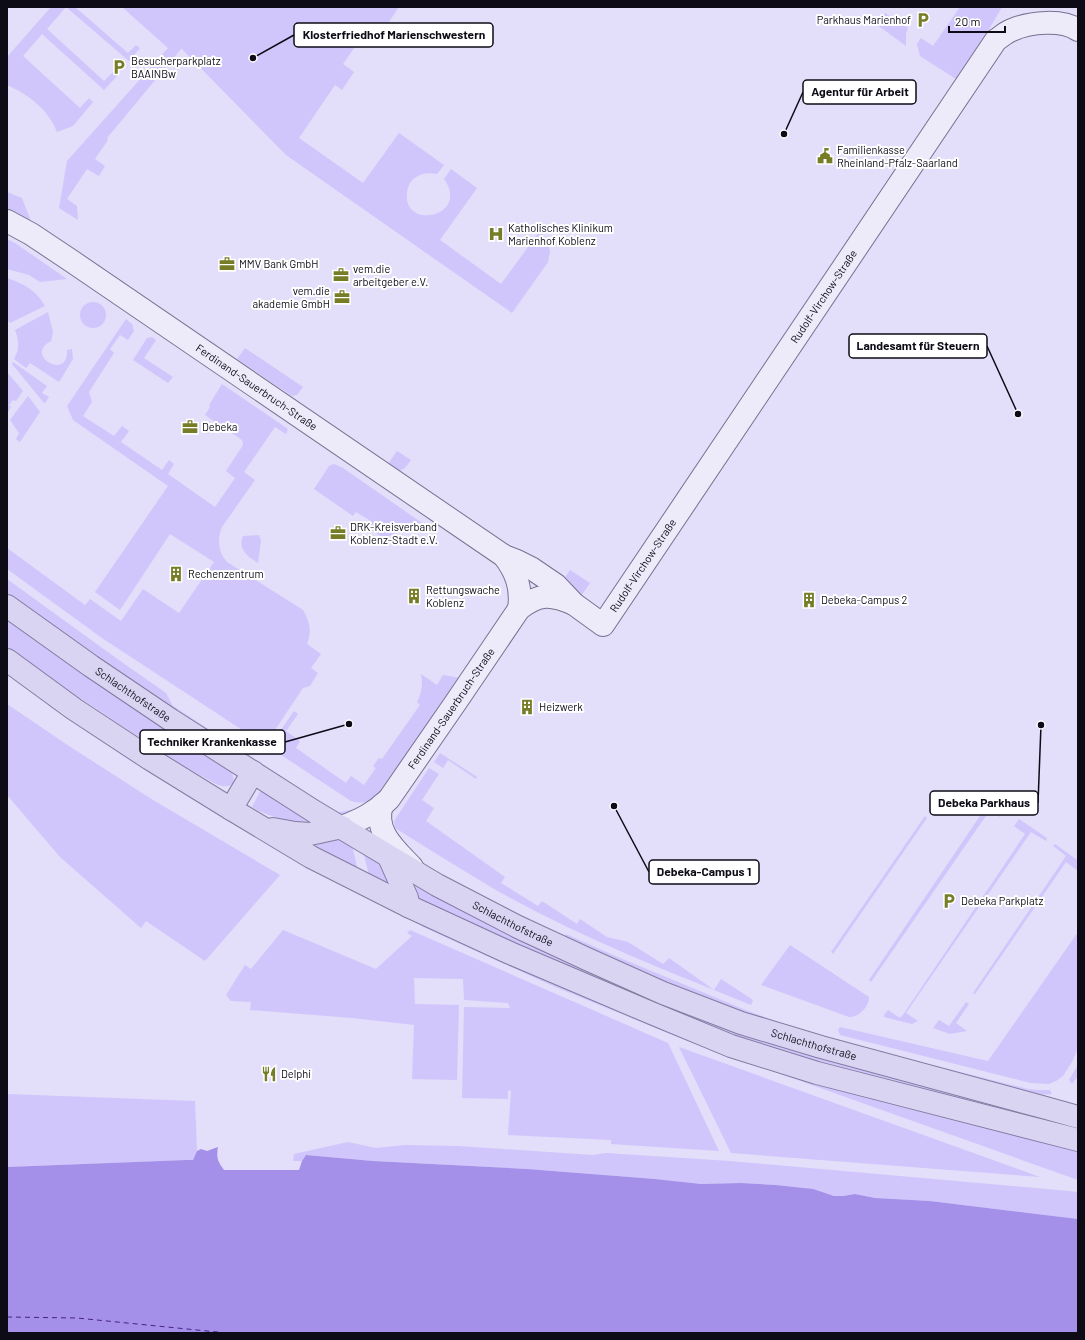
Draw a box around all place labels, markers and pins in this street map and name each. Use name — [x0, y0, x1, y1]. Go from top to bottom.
parking icon: Parkhaus Marienhof — [914, 11, 932, 29]
place label: Parkhaus Marienhof — [817, 13, 911, 26]
callout: Klosterfriedhof Marienschwestern — [294, 23, 493, 47]
place label: Besucherparkplatz BAAINBw — [131, 54, 221, 80]
parking icon: Besucherparkplatz BAAINBw — [110, 58, 128, 76]
callout: Agentur für Arbeit — [803, 80, 916, 104]
place label: Familienkasse Rheinland-Pfalz-Saarland — [837, 143, 958, 169]
public building icon: Familienkasse Rheinland-Pfalz-Saarland — [816, 147, 834, 165]
place label: Katholisches Klinikum Marienhof Koblenz — [508, 221, 613, 247]
hospital icon: Katholisches Klinikum Marienhof Koblenz — [487, 225, 505, 243]
office icon: MMV Bank GmbH — [218, 255, 236, 273]
place label: MMV Bank GmbH — [239, 257, 319, 270]
place label: vem.die arbeitgeber e.V. — [353, 262, 428, 288]
office icon: vem.die arbeitgeber e.V. — [332, 266, 350, 284]
place label: vem.die akademie GmbH — [252, 284, 330, 310]
office icon: vem.die akademie GmbH — [333, 288, 351, 306]
callout: Landesamt für Steuern — [849, 334, 987, 358]
office icon: Debeka — [181, 418, 199, 436]
place label: Debeka — [202, 420, 238, 433]
place label: DRK-Kreisverband Koblenz-Stadt e.V. — [350, 520, 438, 546]
office icon: DRK-Kreisverband Koblenz-Stadt e.V. — [329, 524, 347, 542]
building icon: Rechenzentrum — [167, 565, 185, 583]
place label: Rechenzentrum — [188, 567, 264, 580]
place label: Rettungswache Koblenz — [426, 583, 500, 609]
building icon: Rettungswache Koblenz — [405, 587, 423, 605]
building icon: Debeka-Campus 2 — [800, 591, 818, 609]
place label: Debeka-Campus 2 — [821, 593, 908, 606]
building icon: Heizwerk — [518, 698, 536, 716]
place label: Heizwerk — [539, 700, 583, 713]
callout: Techniker Krankenkasse — [140, 730, 285, 754]
callout: Debeka Parkhaus — [930, 791, 1038, 815]
callout: Debeka-Campus 1 — [649, 860, 759, 884]
parking icon: Debeka Parkplatz — [940, 892, 958, 910]
place label: Debeka Parkplatz — [961, 894, 1043, 907]
restaurant icon: Delphi — [260, 1065, 278, 1083]
place label: Delphi — [281, 1067, 311, 1080]

